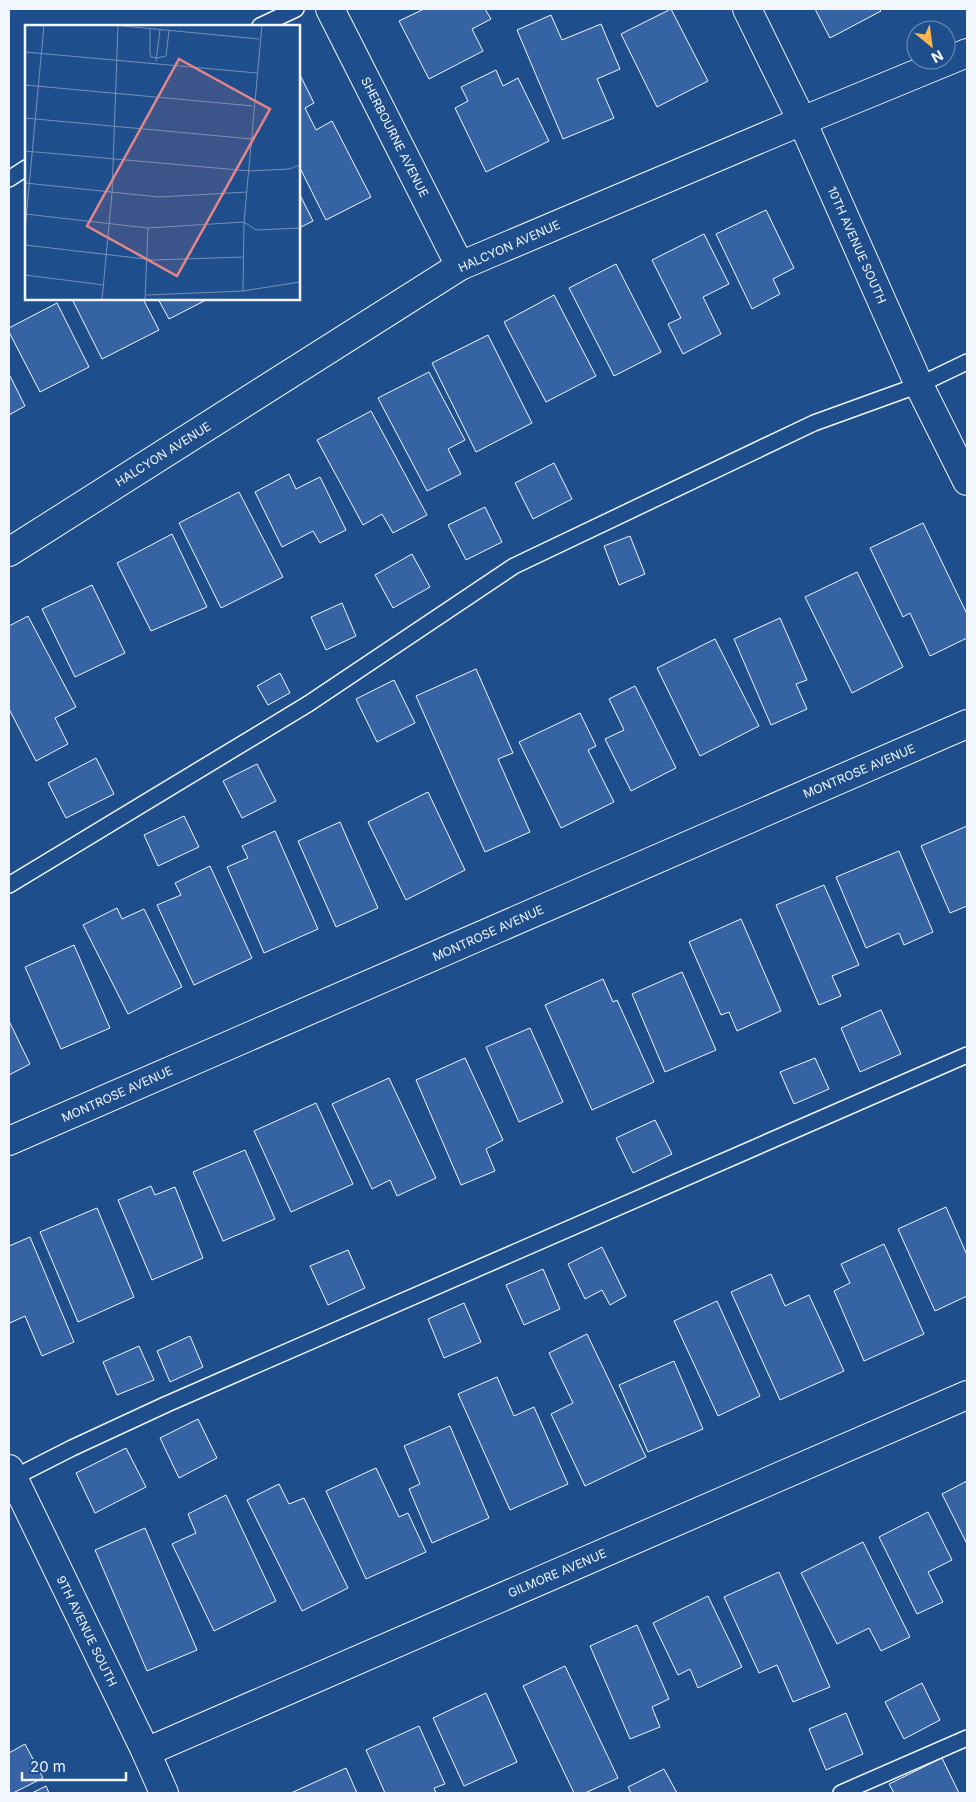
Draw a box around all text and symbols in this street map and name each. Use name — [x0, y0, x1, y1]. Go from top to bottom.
north arrow — [906, 20, 956, 70]
inset map — [25, 25, 300, 300]
text: N — [929, 47, 946, 67]
street label: SHERBOURNE AVENUE — [358, 74, 432, 200]
street label: 10TH AVENUE SOUTH — [824, 184, 890, 306]
street label: HALCYON AVENUE — [456, 217, 562, 275]
street label: HALCYON AVENUE — [112, 419, 214, 489]
street label: MONTROSE AVENUE — [801, 741, 917, 801]
street label: MONTROSE AVENUE — [430, 902, 546, 964]
street label: MONTROSE AVENUE — [59, 1063, 175, 1125]
street label: GILMORE AVENUE — [506, 1546, 608, 1600]
street label: 9TH AVENUE SOUTH — [54, 1573, 120, 1689]
scale bar — [22, 1750, 126, 1782]
text: 20 m — [30, 1757, 66, 1776]

